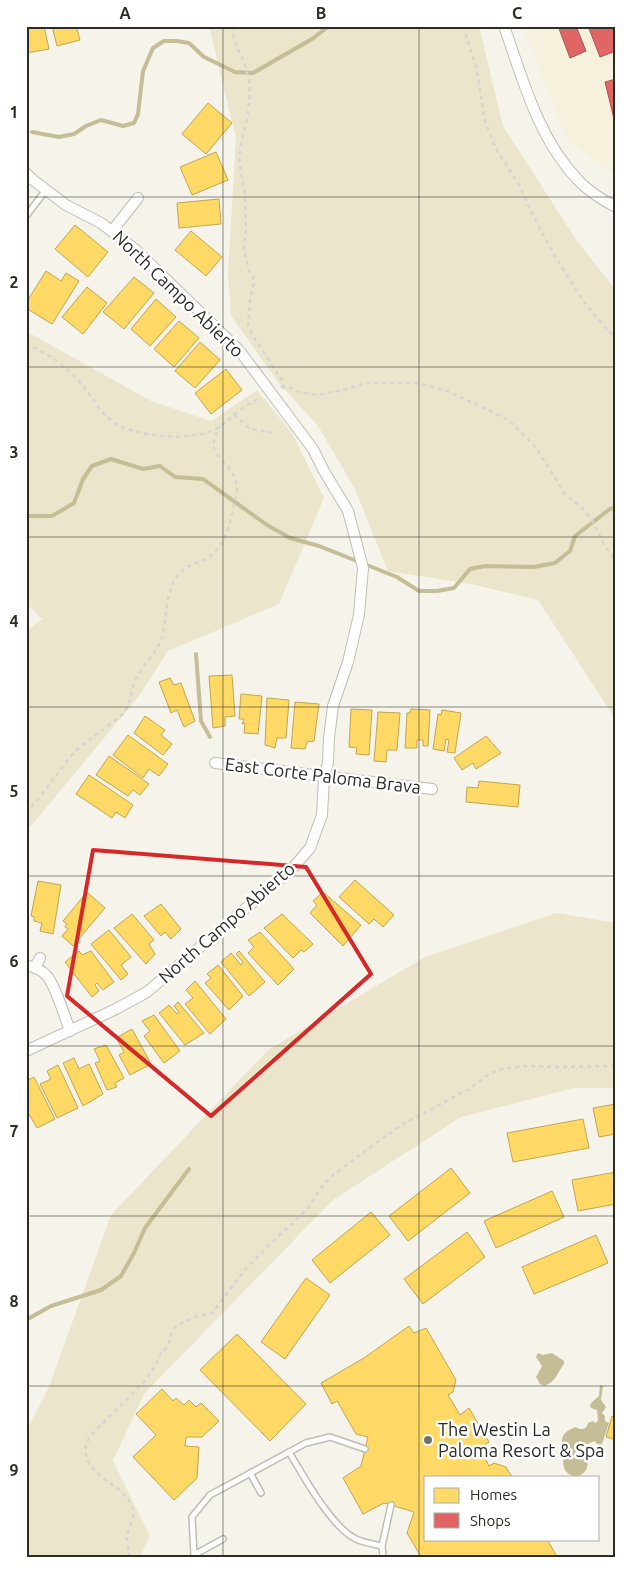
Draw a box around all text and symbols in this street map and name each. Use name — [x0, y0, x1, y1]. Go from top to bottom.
text: A — [119, 4, 131, 22]
text: B — [316, 4, 326, 22]
text: C — [512, 4, 522, 22]
text: 1 — [9, 103, 19, 121]
street label: North Campo Abierto — [109, 226, 248, 361]
text: 2 — [9, 273, 19, 291]
text: 3 — [9, 443, 19, 461]
text: 4 — [9, 612, 19, 630]
street label: East Corte Paloma Brava — [224, 753, 422, 797]
text: 5 — [9, 782, 19, 800]
street label: North Campo Abierto — [154, 858, 298, 987]
text: 6 — [9, 952, 19, 970]
text: 7 — [9, 1122, 19, 1140]
text: 8 — [9, 1292, 19, 1310]
place label: The Westin La Paloma Resort & Spa — [438, 1419, 605, 1460]
marker: The Westin La Paloma Resort & Spa — [422, 1434, 434, 1446]
text: 9 — [9, 1461, 19, 1479]
legend — [424, 1476, 600, 1540]
text: Homes — [470, 1486, 517, 1503]
text: Shops — [470, 1512, 511, 1529]

